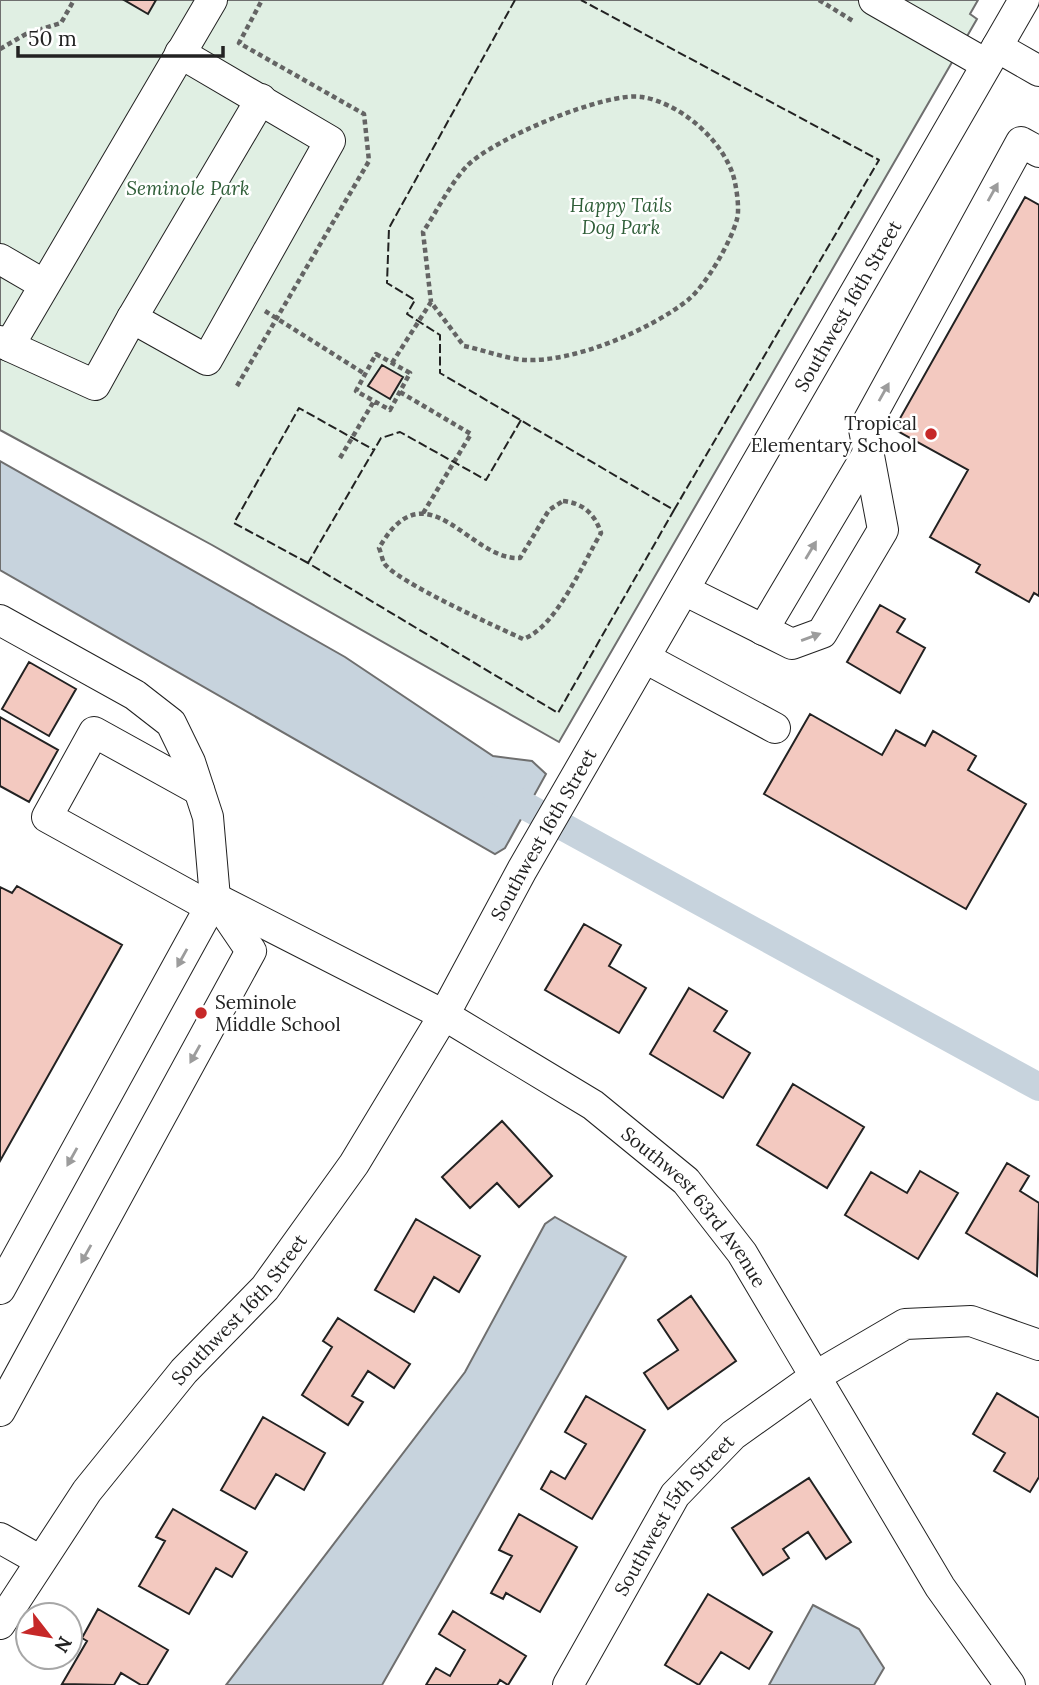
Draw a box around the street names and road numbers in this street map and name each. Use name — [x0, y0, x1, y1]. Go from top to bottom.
street label: Southwest 16th Street — [789, 215, 907, 396]
street label: Southwest 16th Street — [485, 744, 602, 925]
street label: Southwest 63rd Avenue — [617, 1121, 772, 1292]
street label: Southwest 16th Street — [166, 1229, 312, 1390]
street label: Southwest 15th Street — [609, 1429, 739, 1600]

